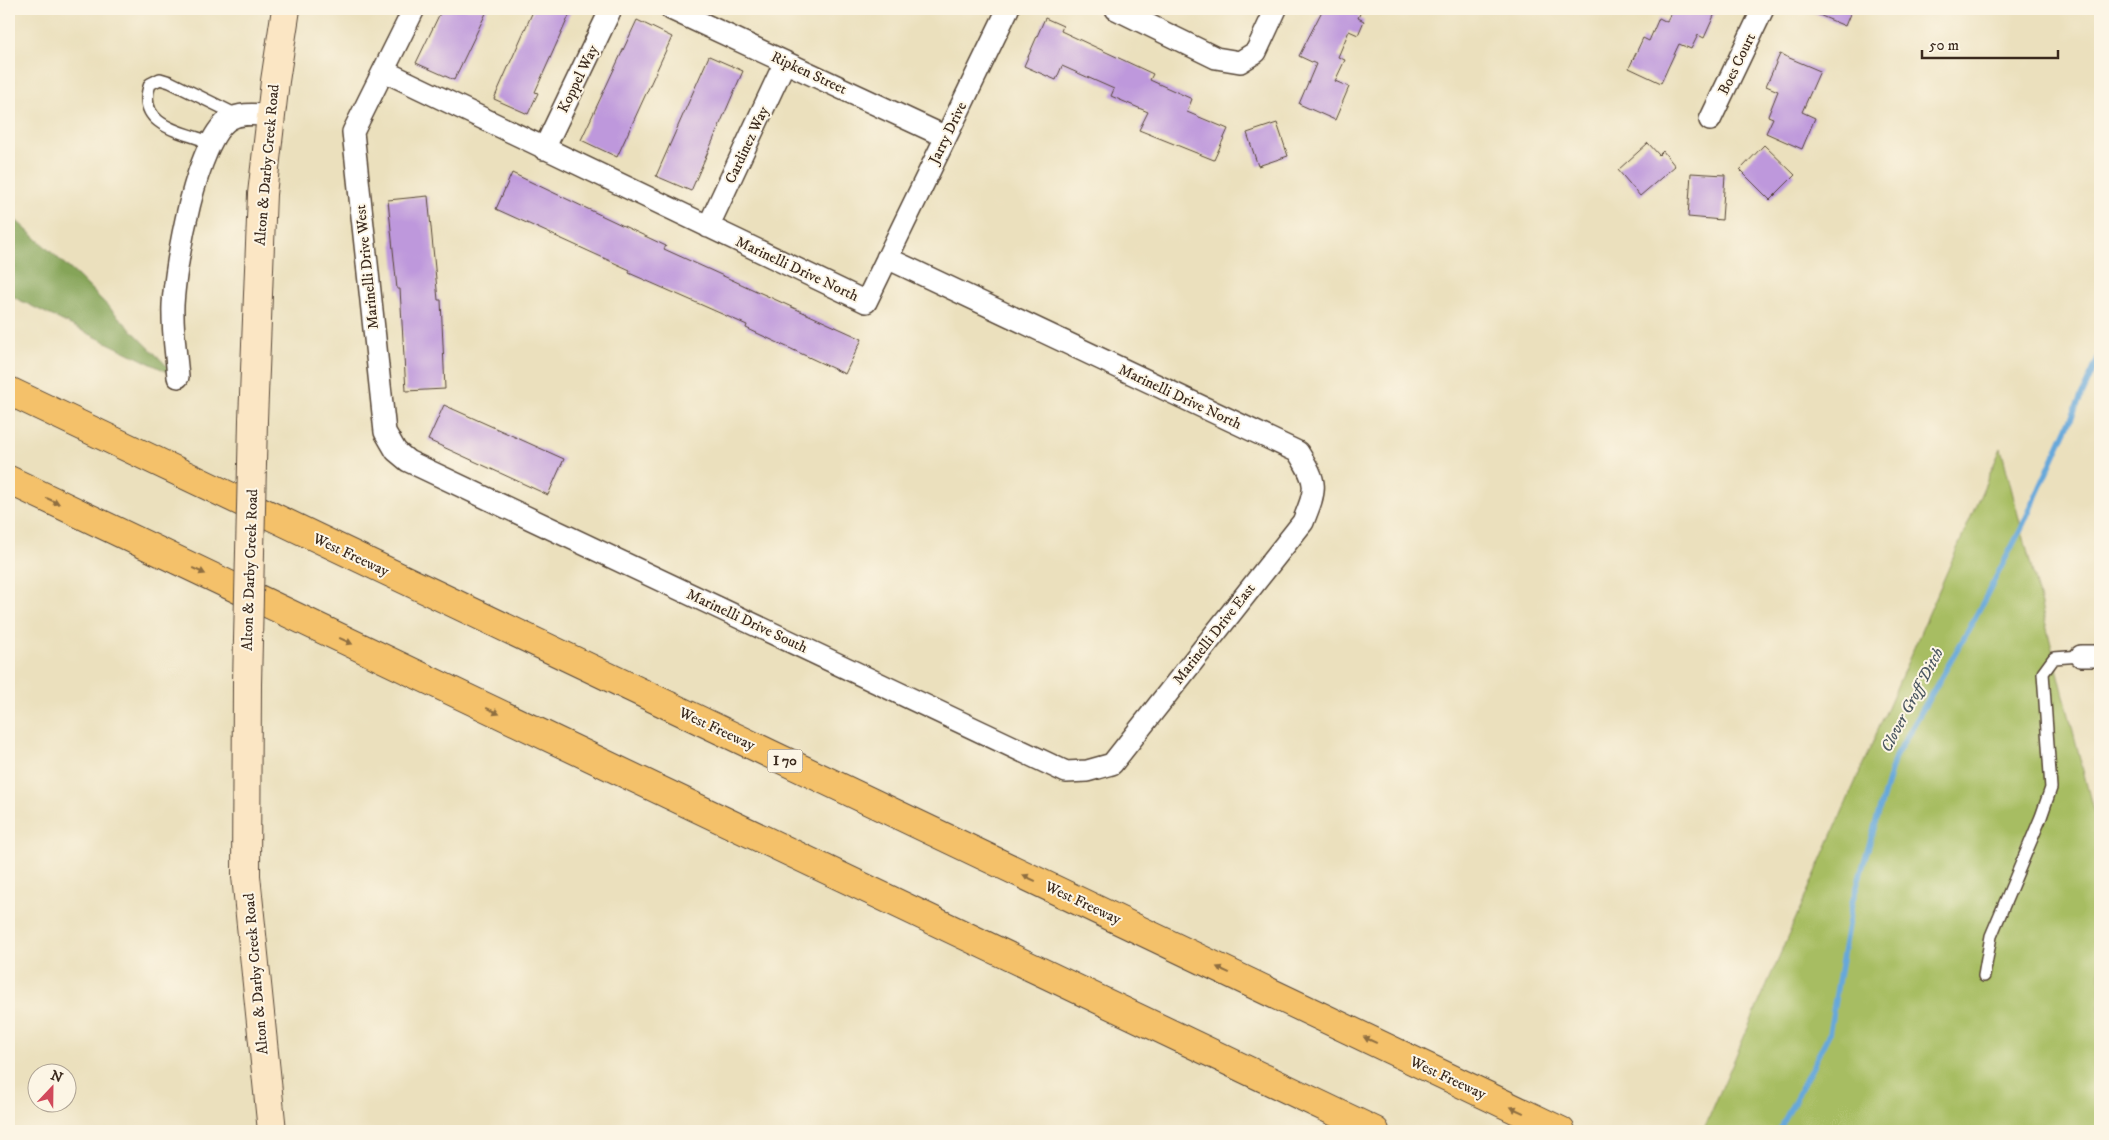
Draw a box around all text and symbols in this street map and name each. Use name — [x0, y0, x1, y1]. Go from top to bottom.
scale bar — [1922, 28, 2058, 60]
street label: Boes Court — [1714, 30, 1760, 98]
text: 50 m — [1929, 36, 1959, 55]
street label: Koppel Way — [553, 41, 603, 116]
street label: Ripken Street — [768, 47, 850, 99]
street label: Alton & Darby Creek Road — [250, 83, 284, 247]
street label: Jarry Drive — [924, 99, 971, 169]
street label: Cardinez Way — [721, 102, 774, 187]
street label: Marinelli Drive West — [351, 204, 383, 330]
street label: Marinelli Drive North — [732, 232, 862, 306]
street label: Marinelli Drive North — [1115, 360, 1245, 434]
street label: Alton & Darby Creek Road — [238, 488, 262, 651]
one-way arrow — [46, 497, 60, 505]
street label: West Freeway — [309, 529, 393, 581]
one-way arrow — [192, 567, 207, 575]
street label: Marinelli Drive East — [1169, 580, 1259, 688]
street label: Marinelli Drive South — [683, 585, 811, 657]
one-way arrow — [339, 637, 353, 645]
water label: Clover Groff Ditch — [1876, 644, 1948, 756]
street label: West Freeway — [675, 703, 759, 755]
one-way arrow — [486, 707, 500, 715]
road number: I 70 — [768, 749, 802, 772]
one-way arrow — [1022, 874, 1036, 882]
street label: West Freeway — [1041, 877, 1125, 929]
street label: Alton & Darby Creek Road — [239, 892, 273, 1056]
one-way arrow — [1216, 966, 1230, 974]
one-way arrow — [1363, 1036, 1377, 1044]
street label: West Freeway — [1406, 1052, 1490, 1104]
north arrow — [28, 1062, 78, 1112]
text: N — [48, 1066, 66, 1088]
one-way arrow — [1510, 1106, 1524, 1114]

